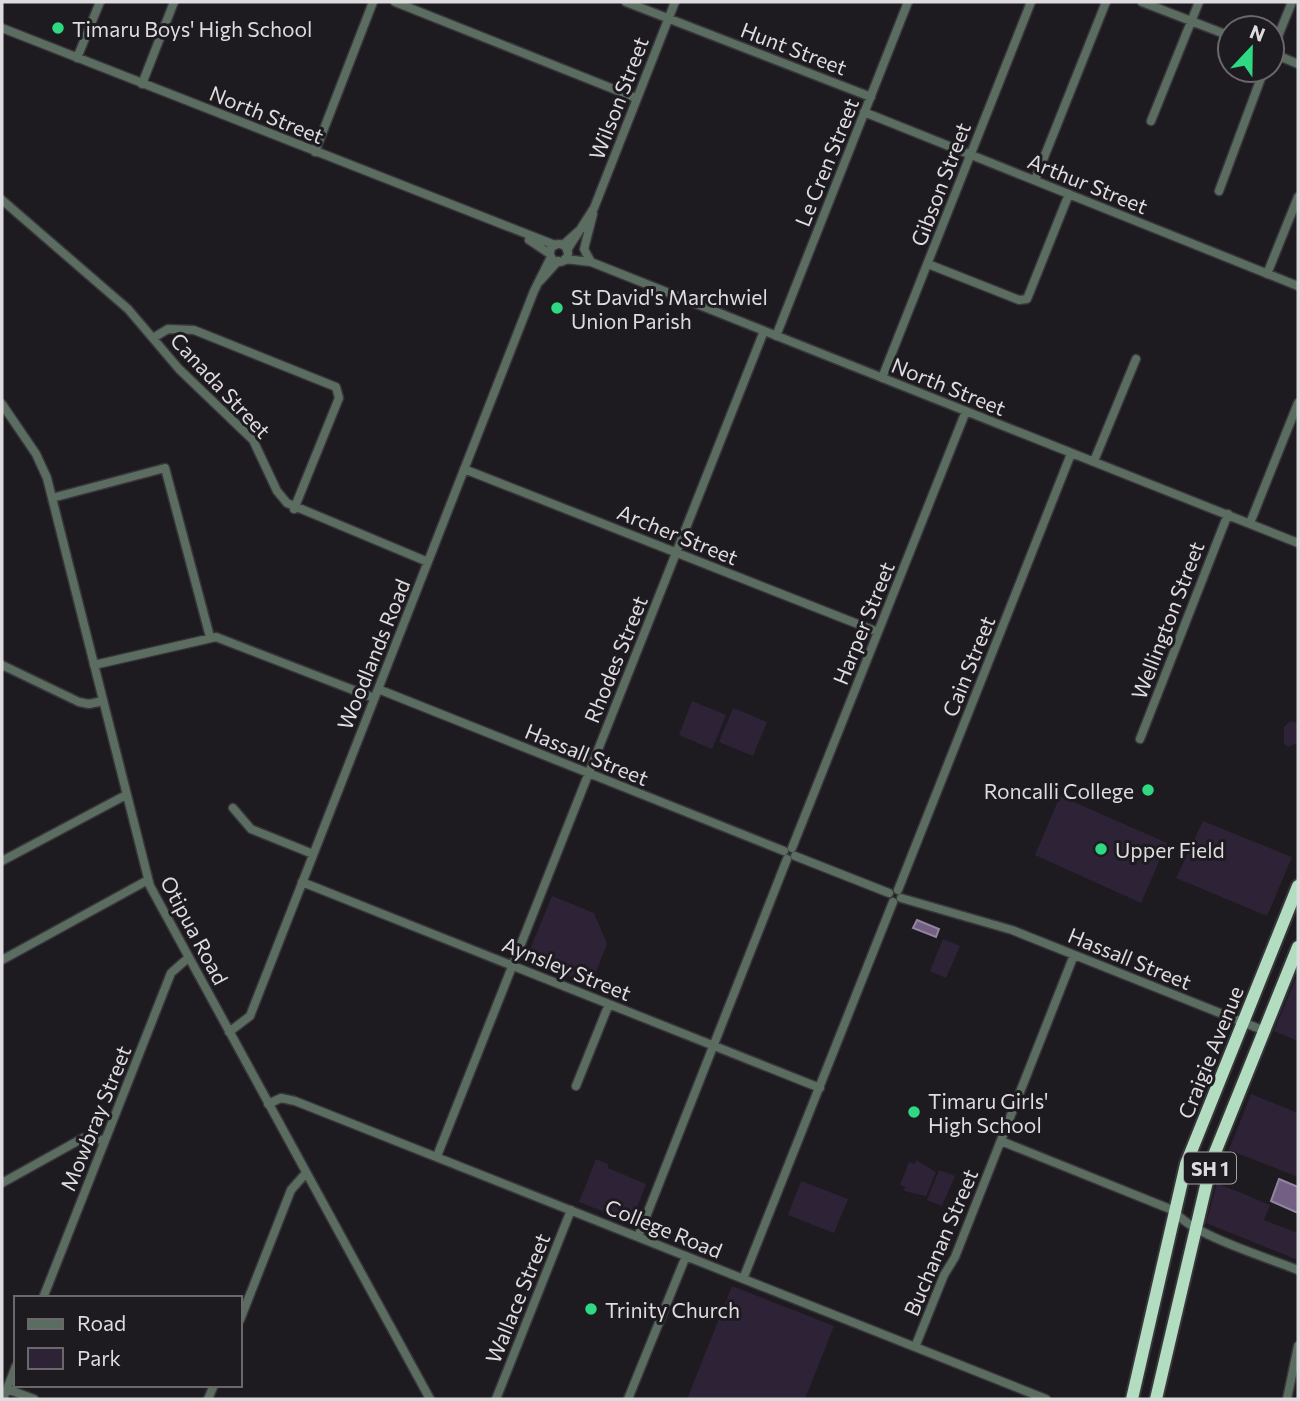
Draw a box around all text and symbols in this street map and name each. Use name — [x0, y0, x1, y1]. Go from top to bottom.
north arrow — [1216, 14, 1286, 84]
place label: Timaru Boys' High School — [72, 16, 312, 41]
street label: Hunt Street — [737, 16, 851, 80]
text: N — [1247, 19, 1268, 46]
marker: Timaru Boys' High School — [50, 20, 66, 36]
street label: Wilson Street — [583, 33, 653, 163]
street label: North Street — [206, 80, 328, 148]
street label: Le Cren Street — [789, 94, 863, 230]
street label: Gibson Street — [905, 119, 975, 249]
street label: Arthur Street — [1024, 148, 1152, 218]
place label: St David's Marchwiel Union Parish — [571, 284, 768, 333]
marker: St David's Marchwiel Union Parish — [549, 300, 565, 316]
street label: Canada Street — [166, 327, 276, 443]
street label: North Street — [888, 352, 1010, 420]
street label: Archer Street — [614, 498, 742, 570]
street label: Wellington Street — [1125, 538, 1209, 702]
street label: Harper Street — [827, 558, 899, 688]
street label: Woodlands Road — [331, 575, 415, 733]
street label: Rhodes Street — [578, 592, 652, 726]
street label: Cain Street — [937, 612, 999, 720]
street label: Hassall Street — [522, 718, 652, 790]
place label: Roncalli College — [984, 778, 1134, 803]
marker: Roncalli College — [1140, 782, 1156, 798]
place label: Upper Field — [1115, 837, 1225, 862]
marker: Upper Field — [1093, 841, 1109, 857]
street label: Otipua Road — [156, 871, 234, 989]
street label: Hassall Street — [1065, 922, 1195, 994]
street label: Aynsley Street — [499, 931, 635, 1005]
street label: Craigie Avenue — [1172, 982, 1248, 1122]
street label: Mowbray Street — [54, 1042, 136, 1194]
place label: Timaru Girls' High School — [928, 1088, 1049, 1137]
marker: Timaru Girls' High School — [906, 1104, 922, 1120]
road number: SH 1 — [1184, 1152, 1236, 1184]
street label: Buchanan Street — [898, 1165, 982, 1319]
street label: College Road — [602, 1193, 726, 1263]
street label: Wallace Street — [480, 1229, 554, 1367]
legend — [14, 1296, 242, 1387]
place label: Trinity Church — [605, 1297, 740, 1322]
marker: Trinity Church — [583, 1301, 599, 1317]
text: Road — [77, 1310, 126, 1335]
text: Park — [77, 1345, 121, 1370]

